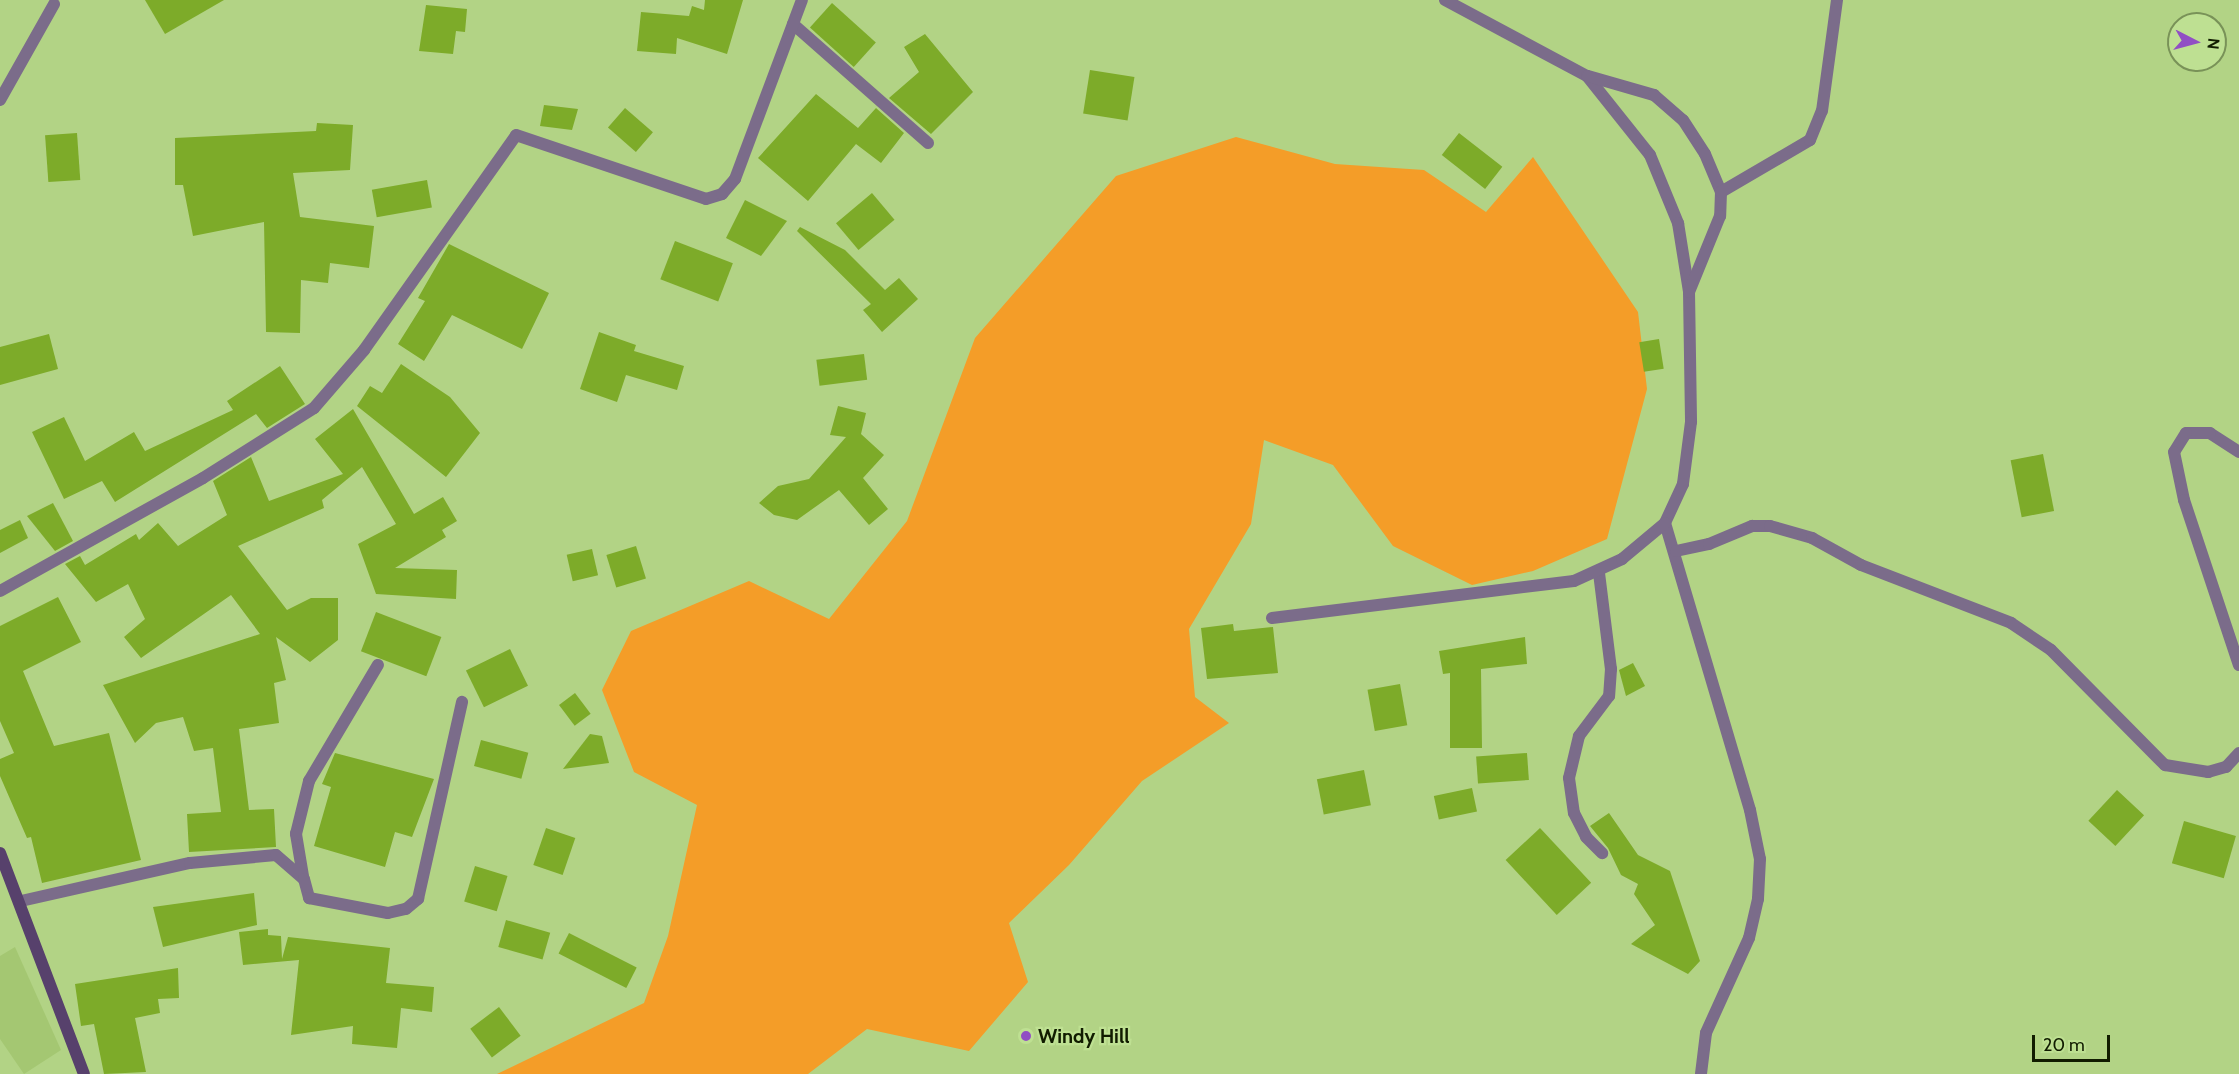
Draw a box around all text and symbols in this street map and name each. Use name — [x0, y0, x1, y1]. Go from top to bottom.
north arrow — [2167, 12, 2227, 72]
text: N — [2203, 37, 2223, 50]
scale bar — [2035, 1023, 2113, 1061]
place label: Windy Hill — [1038, 1024, 1129, 1048]
marker: Windy Hill — [1019, 1029, 1033, 1043]
text: 20 m — [2043, 1034, 2085, 1056]

